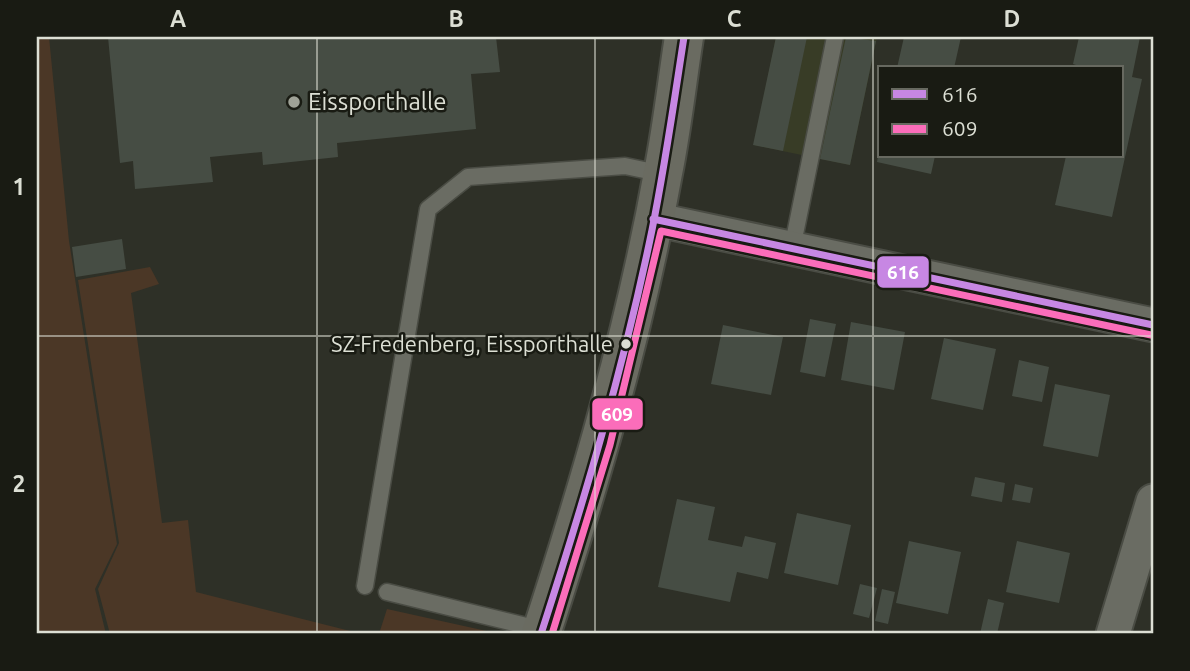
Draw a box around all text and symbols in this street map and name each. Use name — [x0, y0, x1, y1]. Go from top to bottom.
text: A — [170, 6, 186, 31]
text: B — [448, 6, 464, 31]
text: C — [727, 6, 742, 31]
text: D — [1004, 6, 1020, 31]
legend — [878, 66, 1124, 158]
text: 616 — [942, 82, 978, 106]
place label: Eissporthalle — [308, 88, 447, 115]
marker: Eissporthalle — [286, 94, 302, 110]
text: 609 — [942, 116, 978, 140]
text: 1 — [13, 174, 25, 199]
line badge: 616 — [876, 255, 930, 289]
text: 616 — [887, 261, 919, 283]
place label: SZ-Fredenberg, Eissporthalle — [331, 331, 613, 356]
marker: SZ-Fredenberg, Eissporthalle — [619, 337, 633, 351]
line badge: 609 — [591, 397, 644, 431]
text: 609 — [601, 403, 633, 425]
text: 2 — [13, 471, 25, 496]

